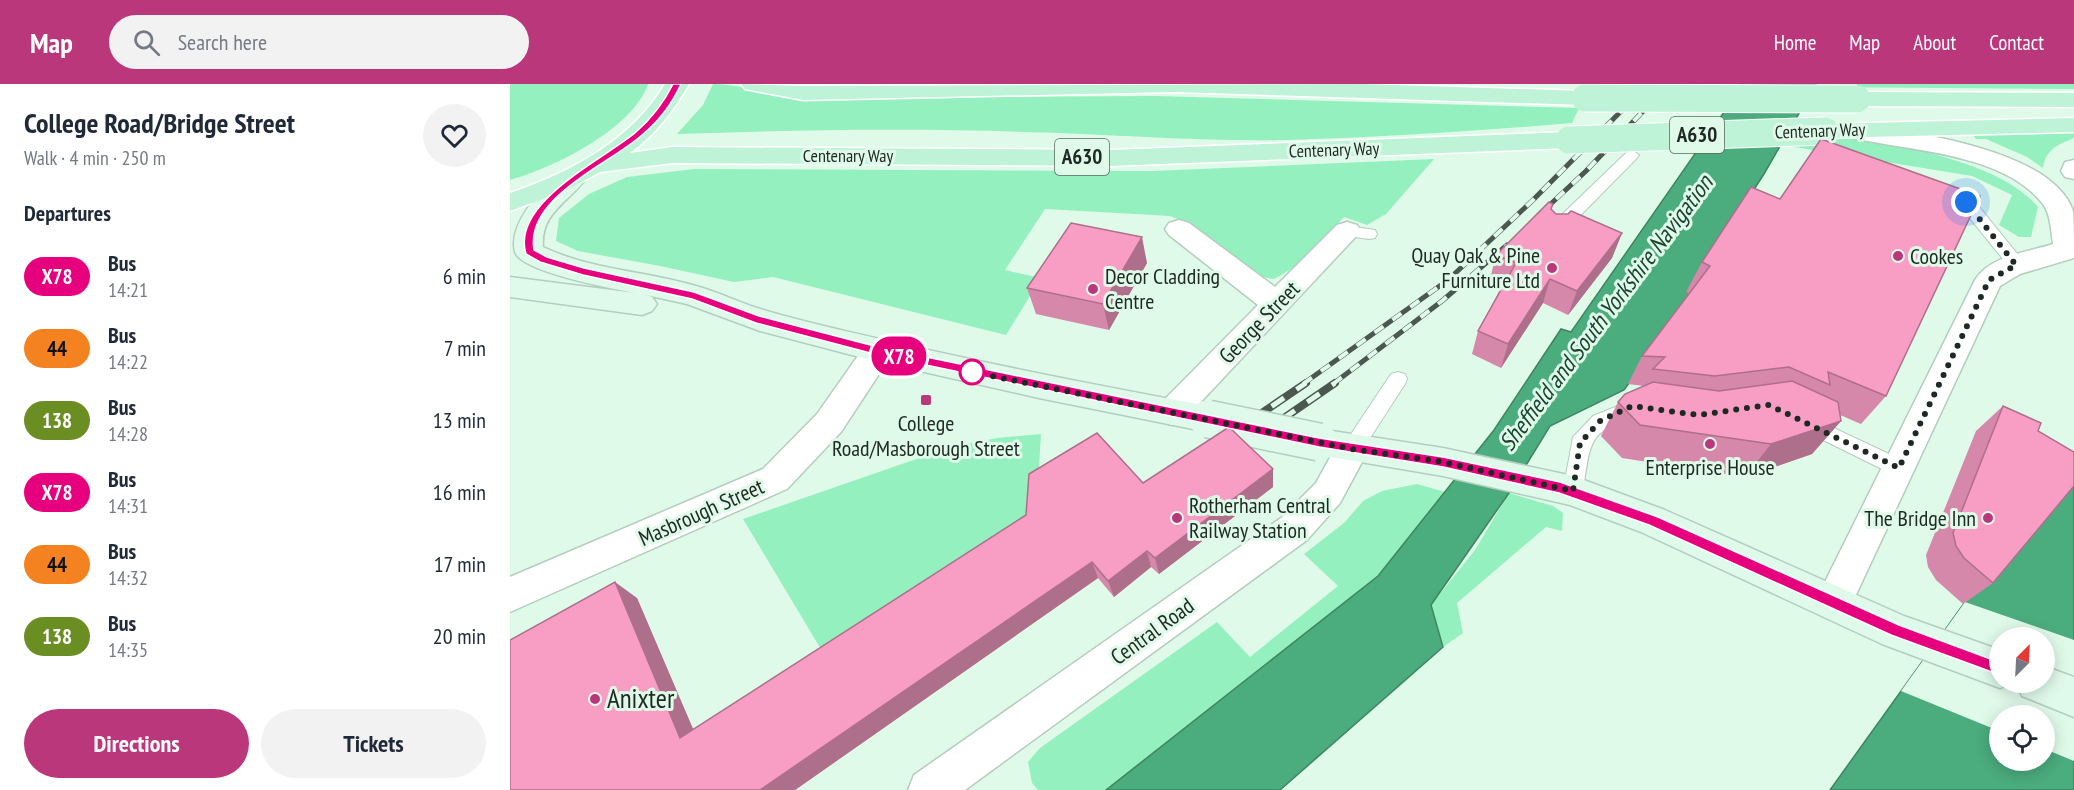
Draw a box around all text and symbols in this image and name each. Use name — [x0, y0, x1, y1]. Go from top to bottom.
search box — [109, 15, 529, 69]
text: Map — [30, 24, 73, 61]
icon: search — [130, 26, 163, 59]
text: Search here — [178, 28, 267, 56]
text: Home — [1774, 29, 1816, 56]
text: Map — [1849, 29, 1880, 56]
text: About — [1913, 29, 1956, 56]
text: Contact — [1989, 29, 2044, 56]
text: College Road/Bridge Street — [24, 104, 295, 141]
button: heart — [423, 104, 486, 167]
road number: A630 — [1670, 117, 1724, 153]
street label: Centenary Way — [1774, 117, 1866, 144]
street label: Centenary Way — [1288, 136, 1380, 163]
road number: A630 — [1055, 139, 1109, 175]
street label: Centenary Way — [803, 144, 894, 167]
text: Walk · 4 min · 250 m — [24, 145, 166, 171]
water label: Sheffield and South Yorkshire Navigation — [1492, 167, 1720, 457]
your location — [1951, 187, 1981, 217]
text: Departures — [24, 199, 111, 227]
place label: Quay Oak & Pine Furniture Ltd — [1411, 241, 1540, 294]
place label: Cookes — [1910, 242, 1963, 270]
text: Bus — [108, 249, 136, 277]
marker: Cookes — [1891, 249, 1905, 263]
marker: Quay Oak & Pine Furniture Ltd — [1545, 261, 1559, 275]
text: 6 min — [443, 262, 486, 290]
place label: Decor Cladding Centre — [1105, 262, 1220, 315]
text: X78 — [41, 263, 73, 290]
street label: George Street — [1213, 275, 1305, 369]
text: 14:21 — [108, 277, 148, 303]
marker: Decor Cladding Centre — [1086, 282, 1100, 296]
text: Bus — [108, 321, 136, 349]
text: 7 min — [444, 334, 486, 362]
text: 44 — [47, 335, 67, 362]
line badge: X78 — [864, 336, 934, 376]
text: X78 — [883, 343, 915, 370]
text: 14:22 — [108, 349, 148, 375]
unlabelled marker — [959, 359, 985, 385]
text: Bus — [108, 393, 136, 421]
marker: College Road/Masborough Street — [919, 393, 933, 407]
text: 13 min — [433, 406, 486, 434]
text: 138 — [42, 407, 72, 434]
place label: College Road/Masborough Street — [832, 409, 1020, 462]
text: 14:28 — [108, 421, 148, 447]
marker: Enterprise House — [1703, 437, 1717, 451]
place label: Enterprise House — [1645, 453, 1775, 481]
text: Bus — [108, 465, 136, 493]
street label: Masbrough Street — [634, 472, 768, 552]
text: 16 min — [433, 478, 486, 506]
text: X78 — [41, 479, 73, 506]
place label: Rotherham Central Railway Station — [1189, 491, 1332, 544]
text: 14:31 — [108, 493, 148, 519]
place label: The Bridge Inn — [1864, 504, 1976, 532]
marker: Rotherham Central Railway Station — [1170, 511, 1184, 525]
marker: The Bridge Inn — [1981, 511, 1995, 525]
text: Bus — [108, 537, 136, 565]
text: 17 min — [434, 550, 486, 578]
text: 44 — [47, 551, 67, 578]
text: 14:32 — [108, 565, 148, 591]
street label: Central Road — [1105, 591, 1199, 671]
text: Bus — [108, 609, 136, 637]
text: 20 min — [433, 622, 486, 650]
text: 138 — [42, 623, 72, 650]
north arrow — [1989, 627, 2055, 693]
map controls — [1989, 627, 2055, 771]
text: 14:35 — [108, 637, 148, 663]
place label: Anixter — [607, 681, 675, 715]
marker: Anixter — [588, 692, 602, 706]
button: locate — [1989, 705, 2055, 771]
button: Directions — [24, 709, 249, 778]
button: Tickets — [261, 709, 486, 778]

